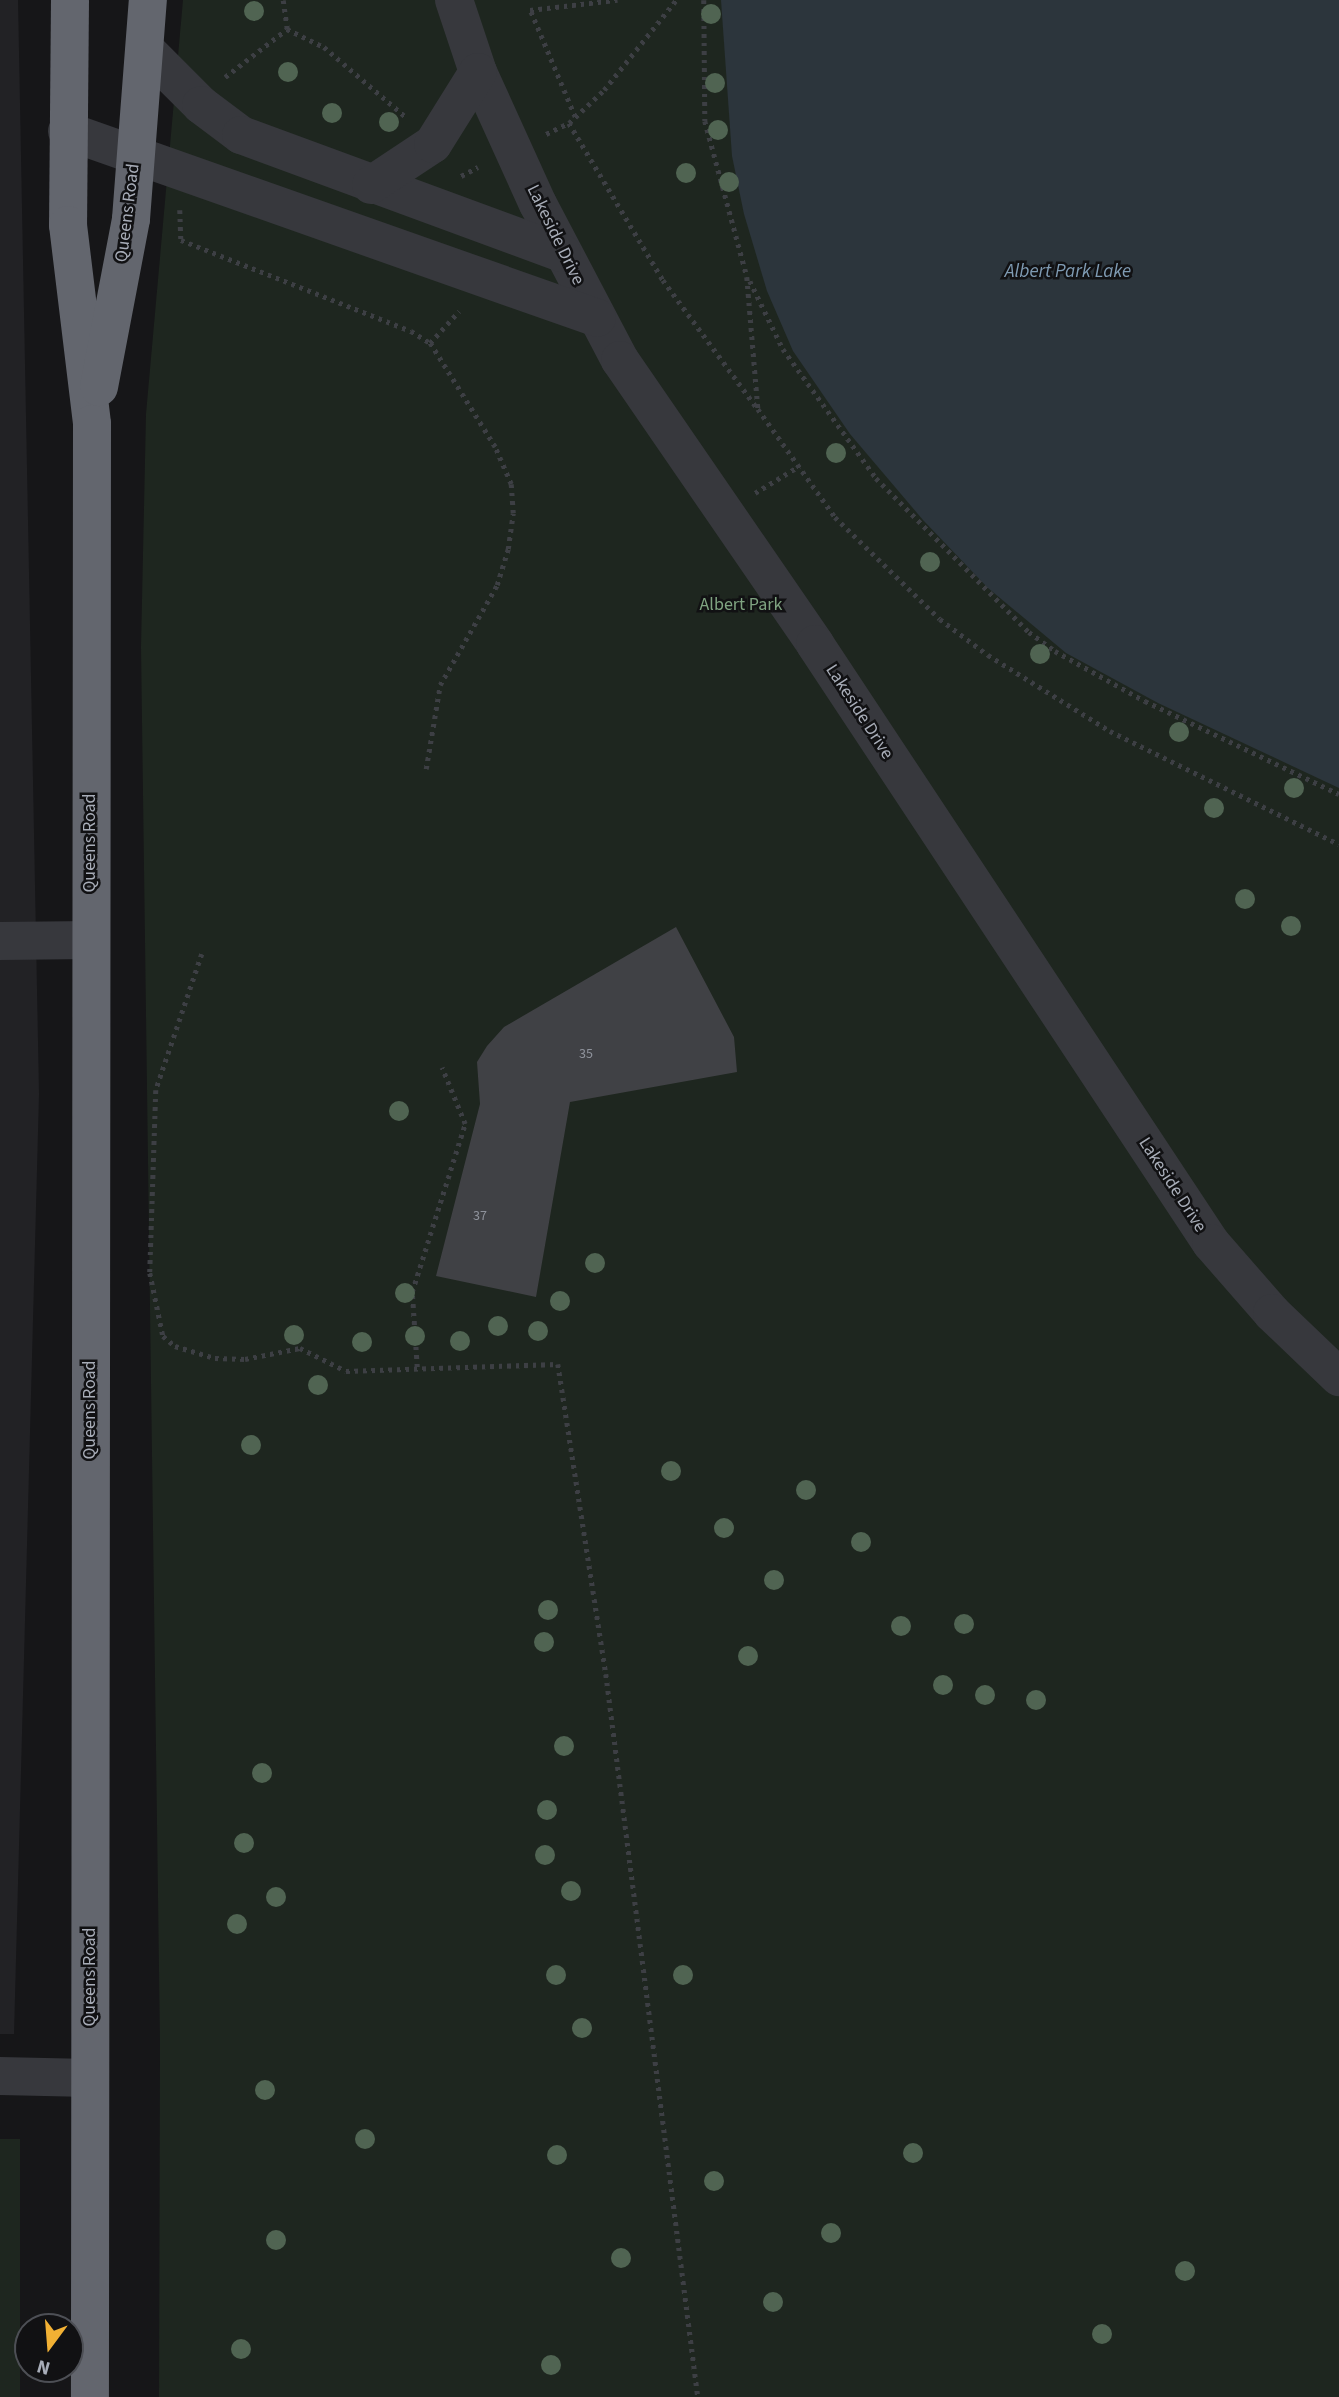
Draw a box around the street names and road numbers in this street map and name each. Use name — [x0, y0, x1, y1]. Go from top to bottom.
street label: Queens Road — [111, 162, 145, 264]
street label: Lakeside Drive — [521, 181, 589, 289]
street label: Lakeside Drive — [820, 660, 898, 764]
street label: Queens Road — [79, 793, 101, 893]
street label: Lakeside Drive — [1133, 1133, 1211, 1237]
street label: Queens Road — [79, 1360, 101, 1460]
street label: Queens Road — [79, 1927, 101, 2027]

